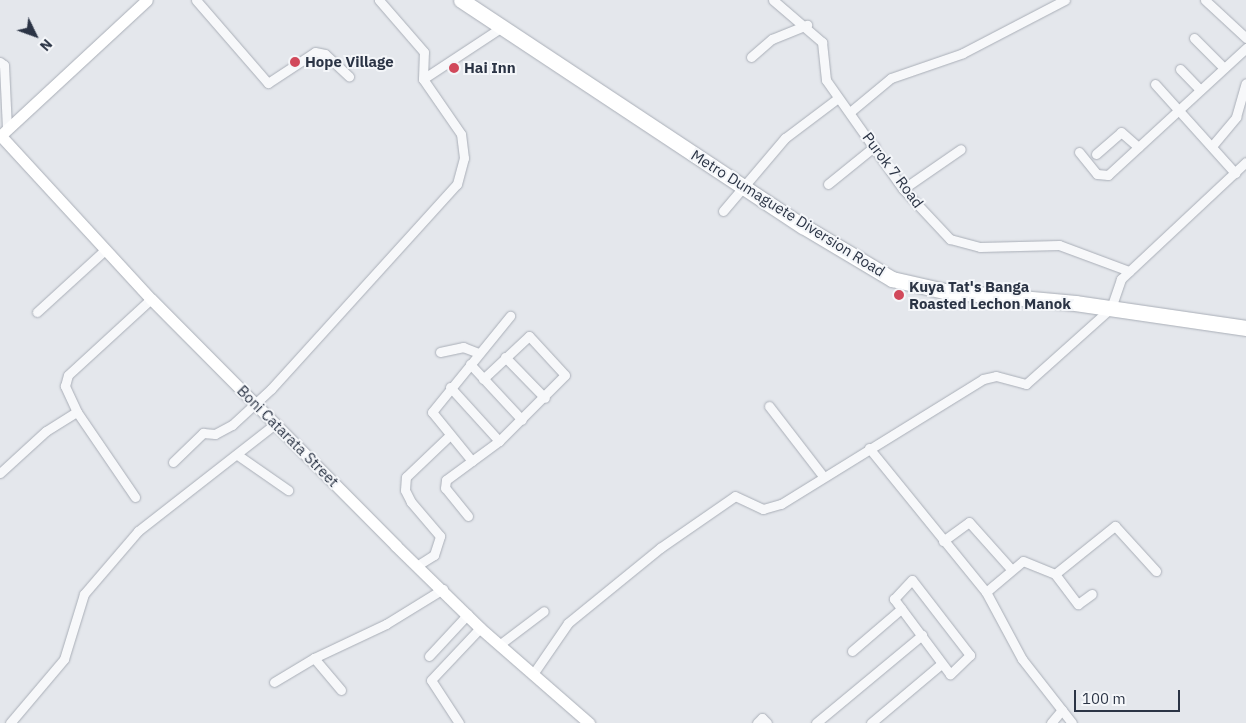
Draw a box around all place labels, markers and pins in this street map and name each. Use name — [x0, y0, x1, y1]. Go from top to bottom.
place label: Hope Village — [305, 53, 394, 71]
marker: Hope Village — [289, 56, 301, 68]
place label: Hai Inn — [464, 59, 516, 77]
marker: Hai Inn — [448, 62, 460, 74]
place label: Kuya Tat's Banga Roasted Lechon Manok — [909, 277, 1071, 312]
marker: Kuya Tat's Banga Roasted Lechon Manok — [893, 289, 905, 301]

